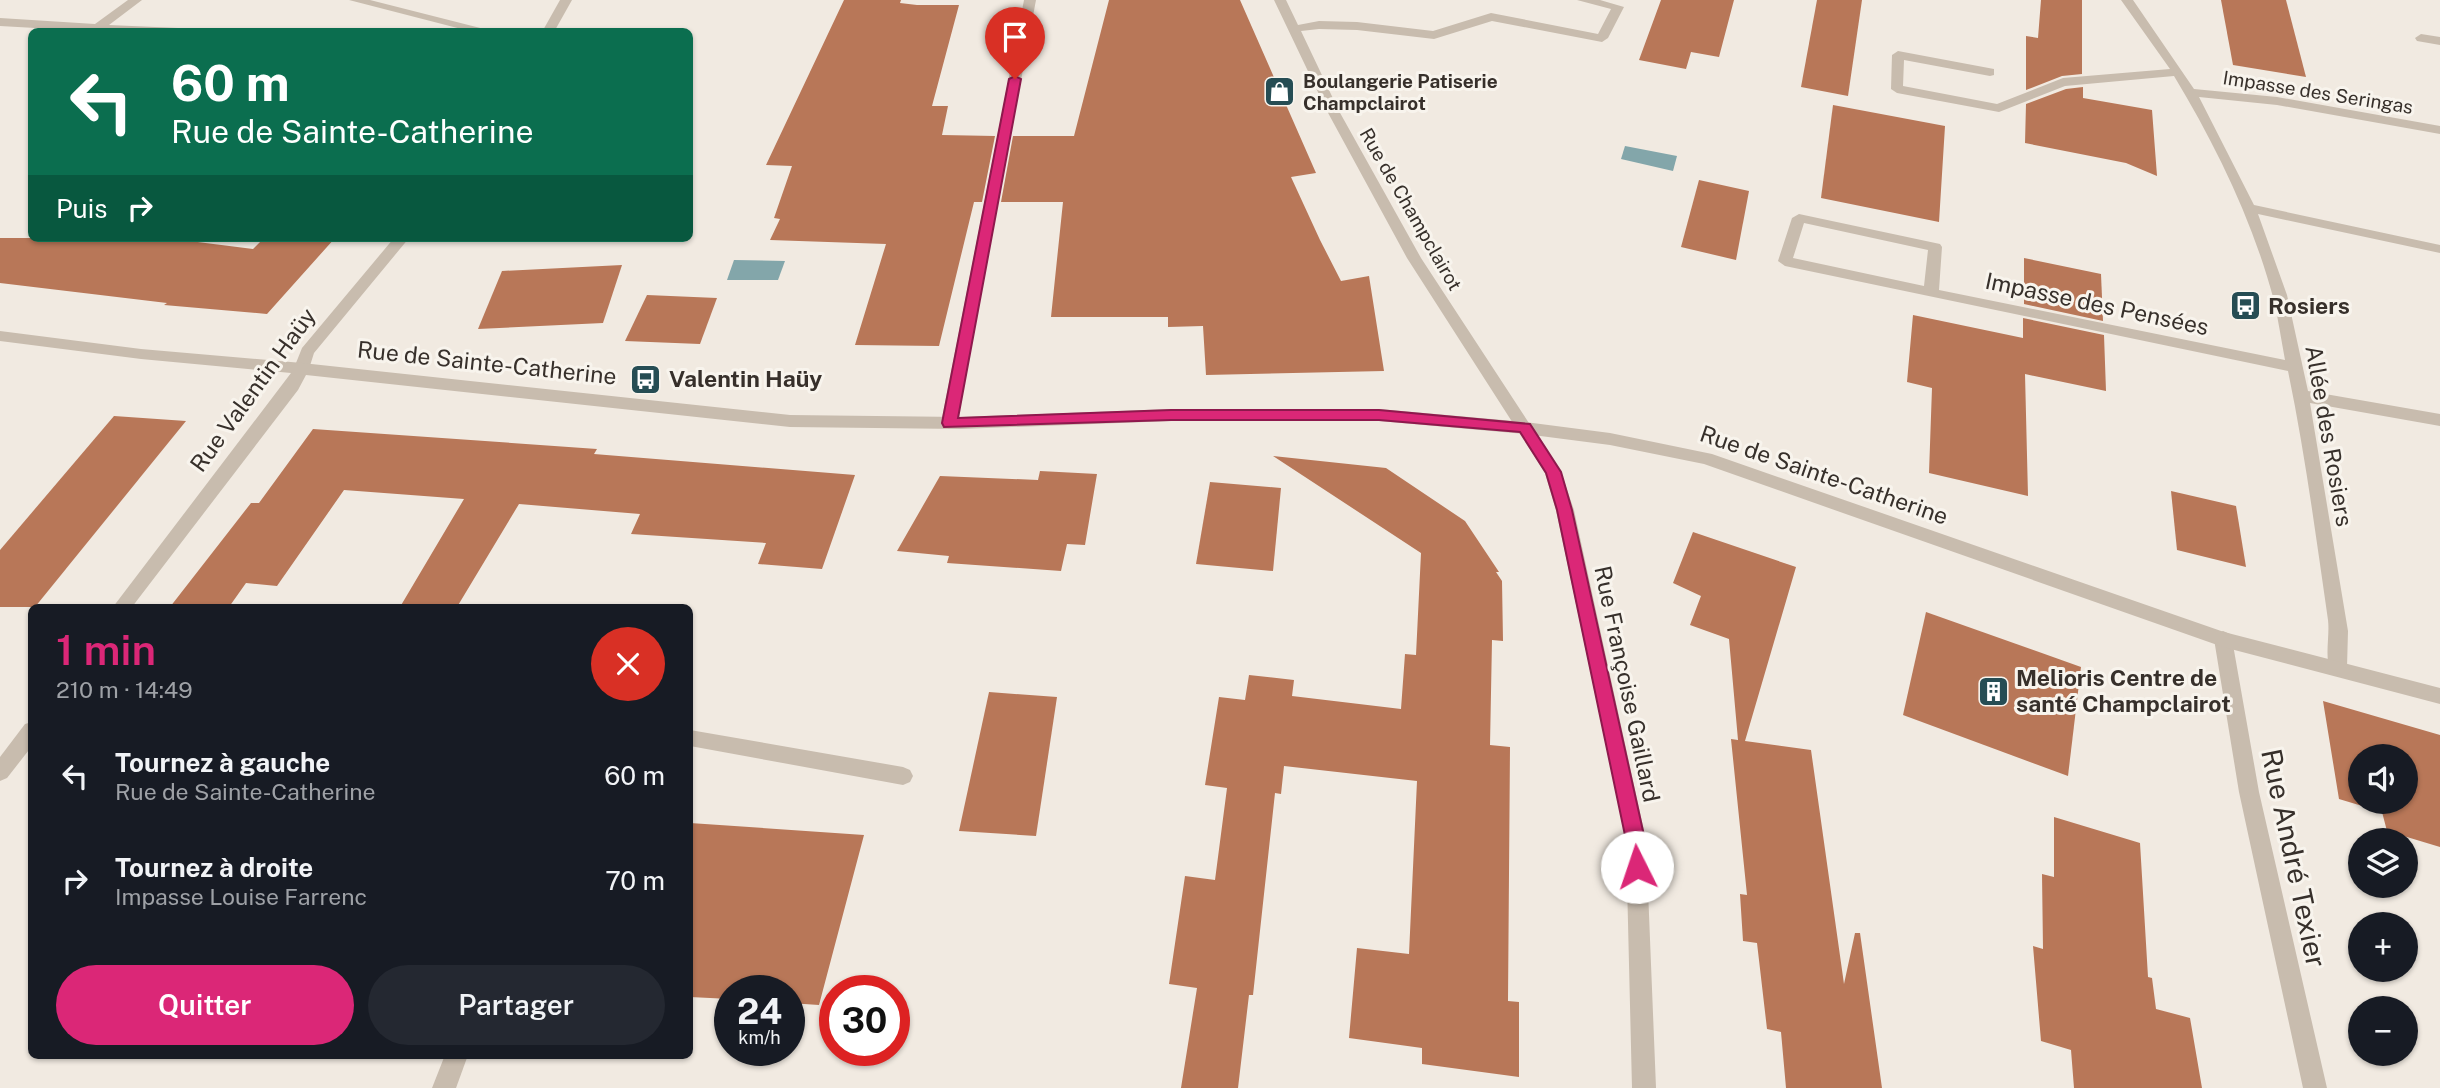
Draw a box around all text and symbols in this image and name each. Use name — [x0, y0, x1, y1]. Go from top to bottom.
pin — [985, 7, 1045, 79]
icon: arrive — [996, 18, 1034, 56]
text: 60 m — [171, 54, 290, 112]
icon: left — [56, 56, 147, 147]
street label: Impasse des Seringas — [2221, 66, 2415, 118]
place label: Boulangerie Patiserie Champclairot — [1303, 70, 1498, 114]
shop icon: Boulangerie Patiserie Champclairot — [1263, 75, 1297, 109]
text: Rue de Sainte-Catherine — [171, 113, 534, 150]
street label: Rue de Champclairot — [1356, 124, 1466, 294]
icon: right — [121, 189, 159, 227]
text: Puis — [56, 193, 107, 224]
street label: Impasse des Pensées — [1983, 267, 2211, 340]
bus stop icon: Rosiers — [2228, 289, 2262, 323]
place label: Rosiers — [2268, 292, 2350, 319]
street label: Rue Valentin Haüy — [184, 303, 321, 477]
street label: Rue de Sainte-Catherine — [356, 335, 618, 390]
street label: Allée des Rosiers — [2300, 343, 2359, 529]
bus stop icon: Valentin Haüy — [629, 362, 663, 396]
place label: Valentin Haüy — [669, 365, 822, 392]
street label: Rue de Sainte-Catherine — [1697, 419, 1952, 530]
street label: Rue Françoise Gaillard — [1589, 563, 1666, 805]
text: 1 min — [56, 625, 156, 674]
button: close — [591, 627, 665, 701]
place label: Melioris Centre de santé Champclairot — [2016, 664, 2231, 717]
building icon: Melioris Centre de santé Champclairot — [1976, 674, 2010, 708]
text: 210 m · 14:49 — [56, 676, 193, 703]
map controls — [2348, 744, 2418, 1066]
button: sound — [2348, 744, 2418, 814]
street label: Rue André Texier — [2255, 746, 2334, 970]
text: Tournez à gauche — [115, 747, 330, 778]
icon: left — [56, 757, 94, 795]
text: 60 m — [604, 760, 665, 791]
text: Rue de Sainte-Catherine — [115, 778, 376, 805]
button: layers — [2348, 828, 2418, 898]
position arrow — [1600, 830, 1674, 904]
text: Tournez à droite — [115, 852, 313, 883]
icon: right — [56, 862, 94, 900]
text: 70 m — [605, 865, 665, 896]
text: Impasse Louise Farrenc — [115, 883, 367, 910]
button: + — [2348, 912, 2418, 982]
button: Quitter — [56, 965, 354, 1045]
button: Partager — [368, 965, 665, 1045]
speed limit sign: 30 — [819, 975, 910, 1066]
text: 24 — [737, 991, 782, 1032]
button: − — [2348, 996, 2418, 1066]
text: km/h — [738, 1027, 781, 1048]

